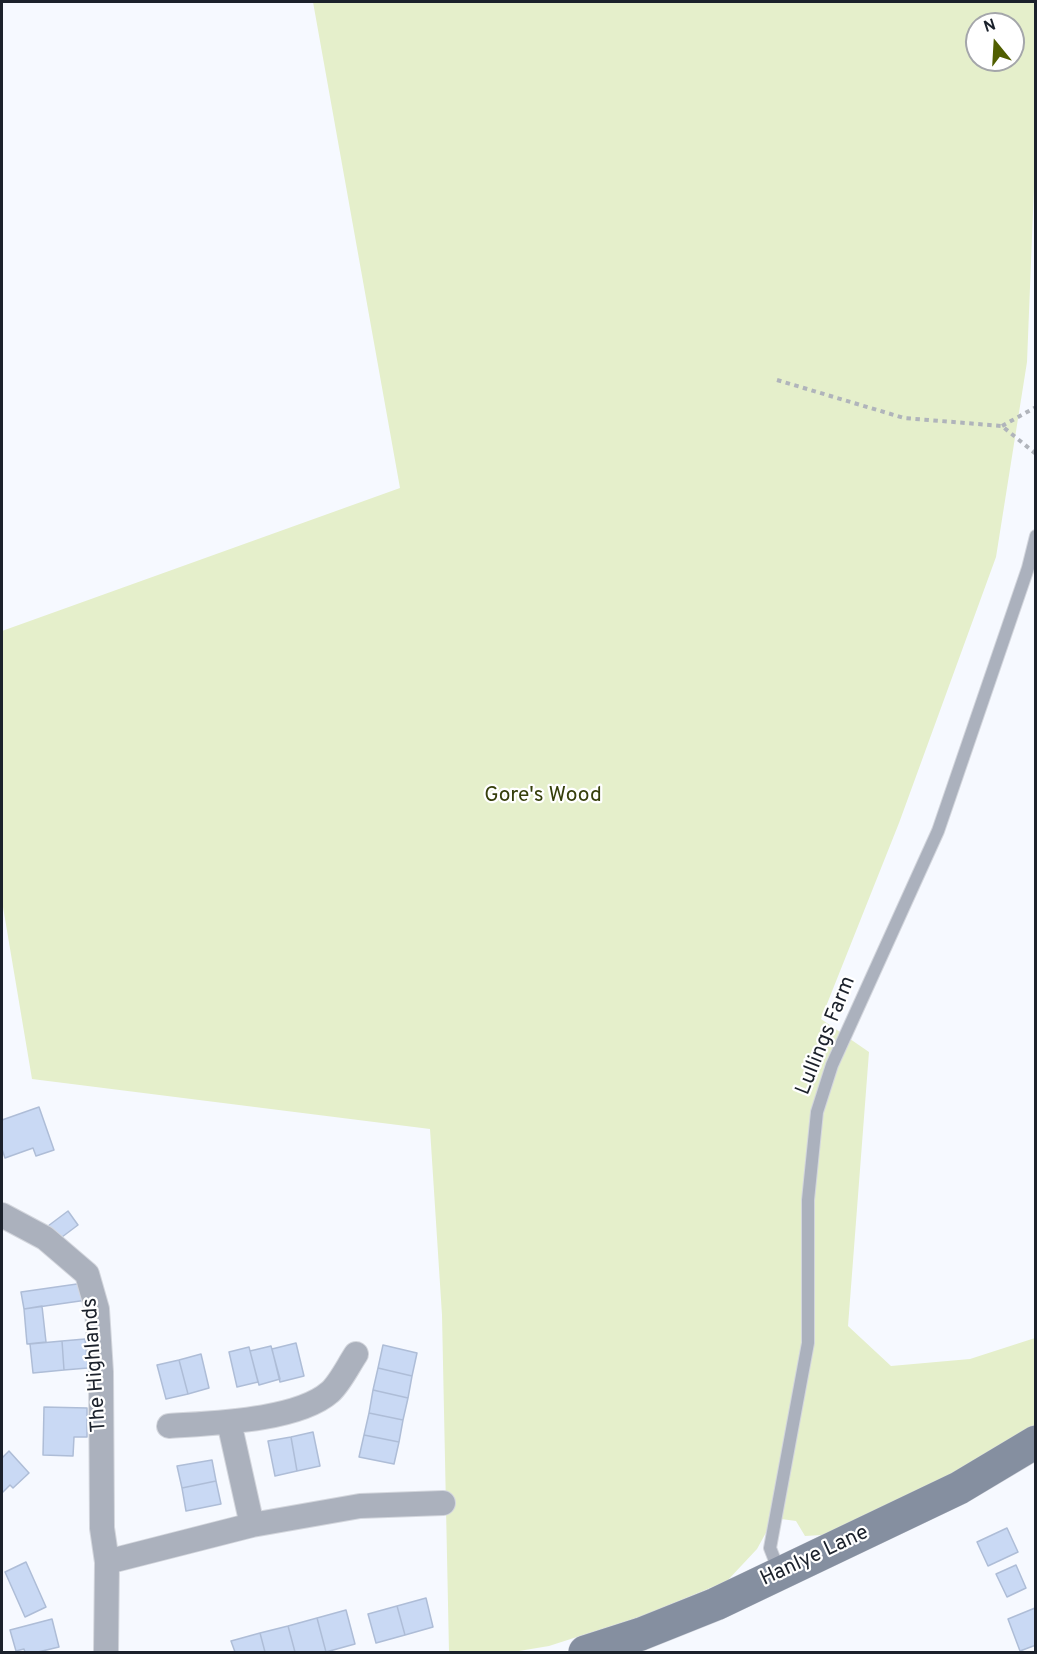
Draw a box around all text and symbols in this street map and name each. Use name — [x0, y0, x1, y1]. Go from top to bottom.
north arrow — [965, 12, 1025, 72]
text: N — [981, 15, 999, 38]
park label: Gore's Wood — [484, 784, 602, 810]
street label: Lullings Farm — [792, 973, 862, 1099]
street label: The Highlands — [79, 1297, 113, 1433]
street label: Hanlye Lane — [757, 1521, 873, 1593]

